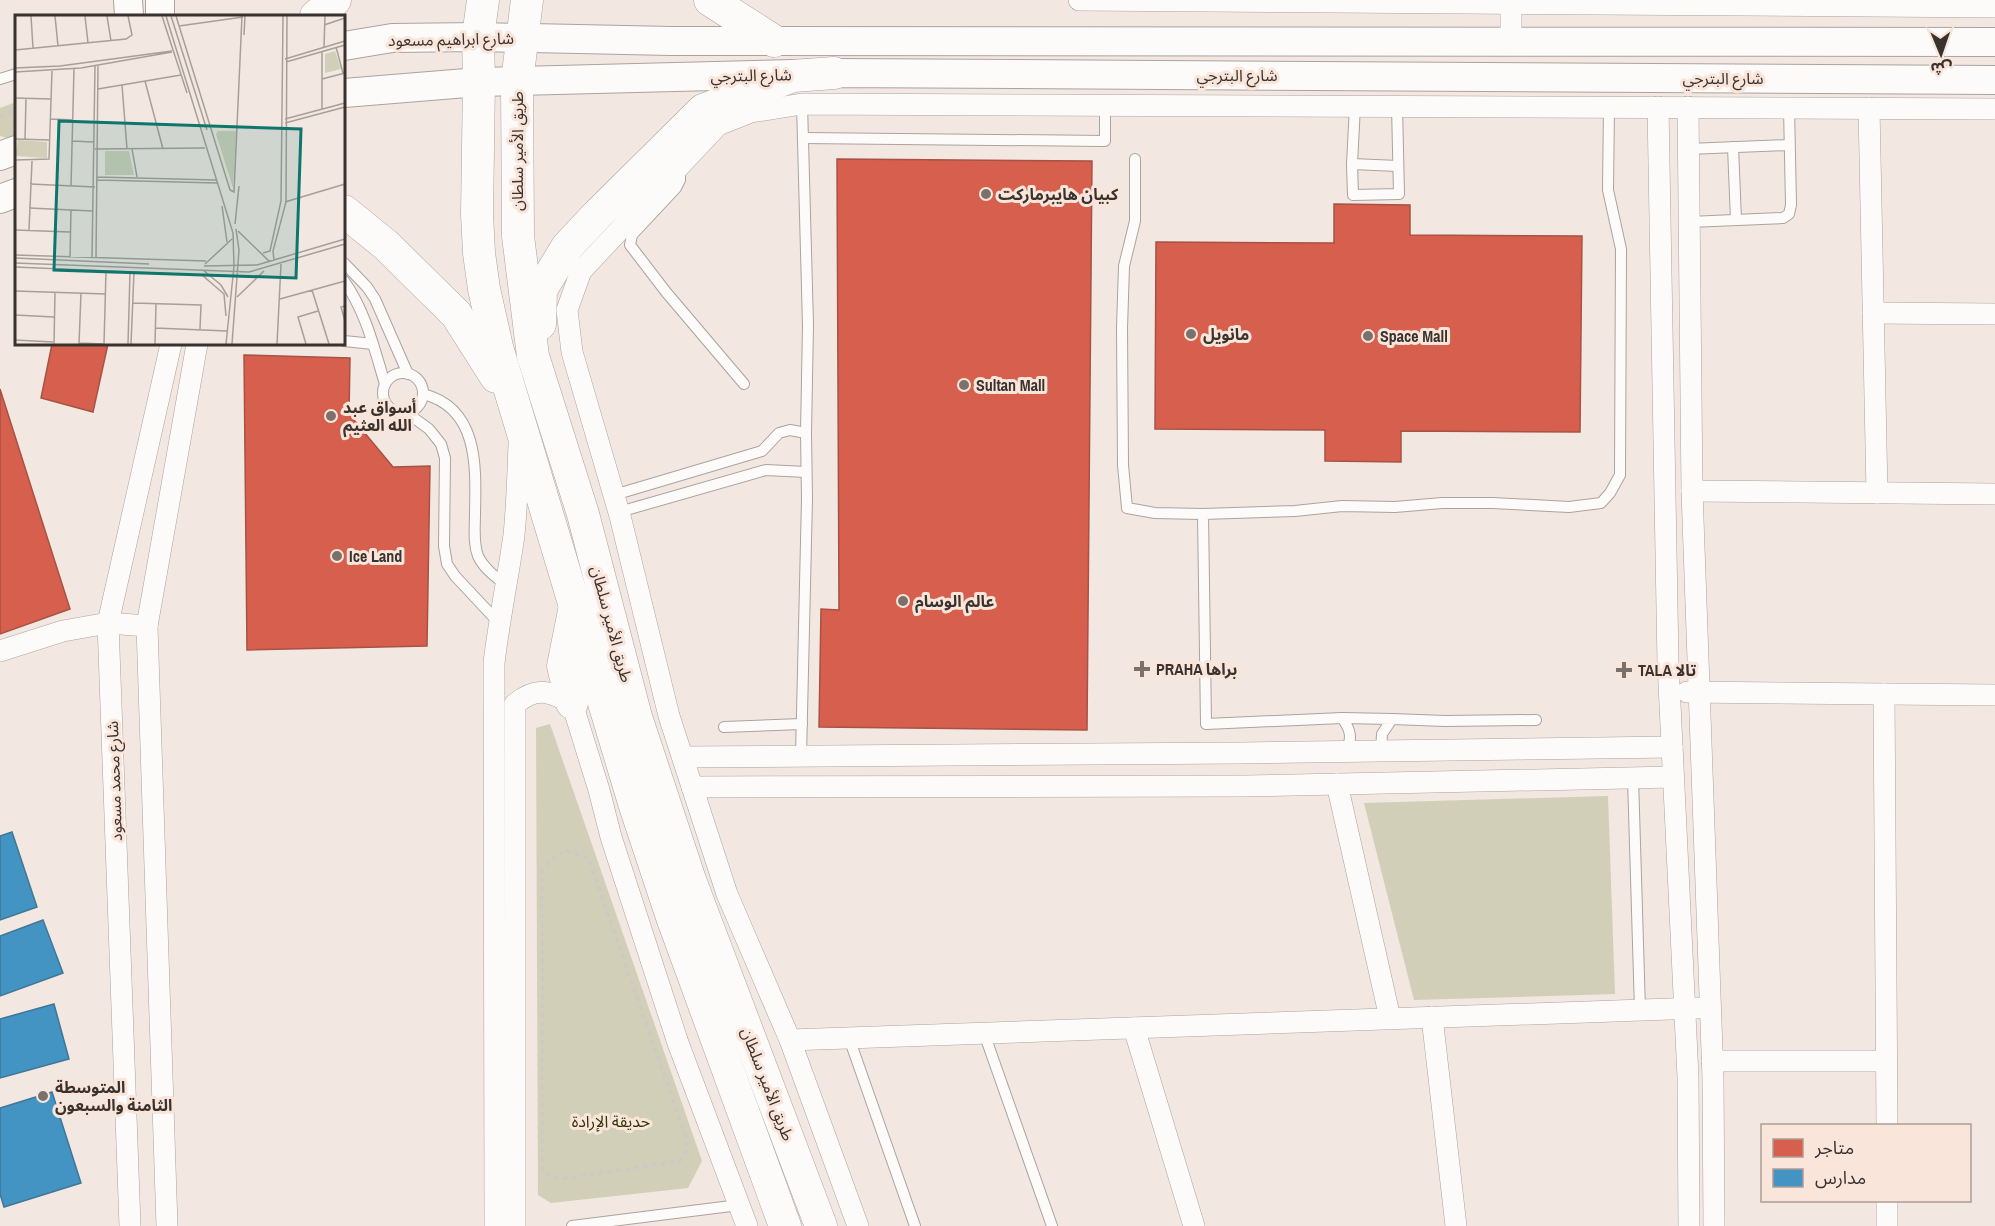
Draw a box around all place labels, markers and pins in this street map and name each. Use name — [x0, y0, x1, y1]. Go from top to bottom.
place label: كبيان هايبرماركت — [998, 183, 1119, 205]
marker: كبيان هايبرماركت — [979, 187, 993, 201]
place label: مانويل — [1203, 323, 1249, 345]
place label: Space Mall — [1380, 325, 1448, 347]
marker: مانويل — [1184, 327, 1198, 341]
marker: Space Mall — [1361, 329, 1375, 343]
place label: Sultan Mall — [976, 374, 1045, 396]
marker: Sultan Mall — [957, 378, 971, 392]
place label: أسواق عبد الله العثيم — [343, 396, 416, 438]
marker: أسواق عبد الله العثيم — [324, 409, 338, 423]
place label: Ice Land — [349, 545, 402, 567]
marker: Ice Land — [330, 549, 344, 563]
place label: عالم الوسام — [915, 590, 995, 614]
marker: عالم الوسام — [896, 594, 910, 608]
place label: PRAHA براها — [1156, 658, 1237, 680]
place label: TALA تالا — [1638, 659, 1696, 681]
marker: PRAHA براها — [1133, 660, 1151, 678]
marker: TALA تالا — [1615, 661, 1633, 679]
place label: المتوسطة الثامنة والسبعون — [55, 1076, 172, 1116]
marker: المتوسطة الثامنة والسبعون — [36, 1089, 50, 1103]

